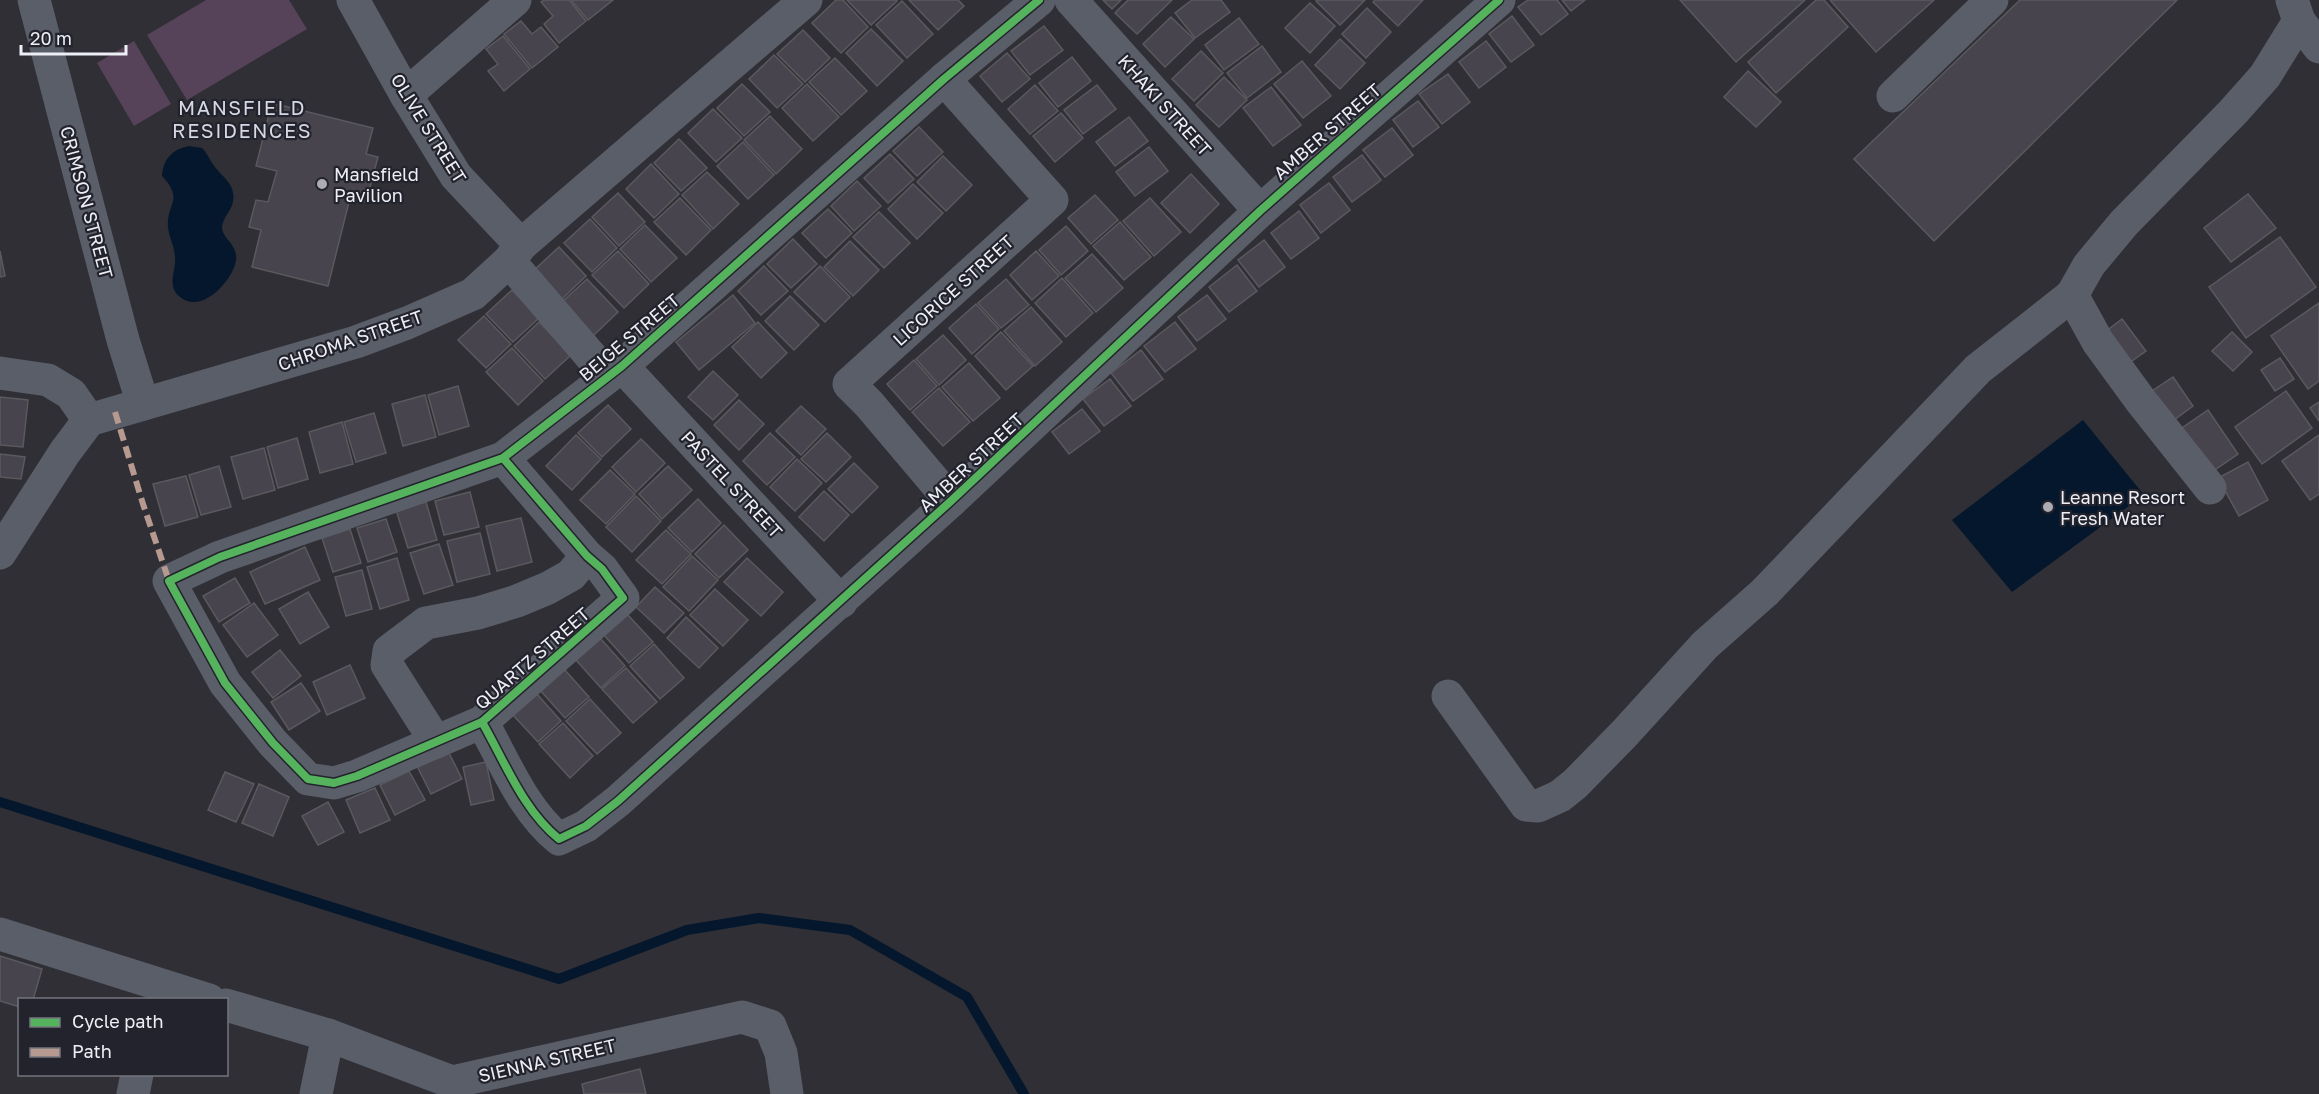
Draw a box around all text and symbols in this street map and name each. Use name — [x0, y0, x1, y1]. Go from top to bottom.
scale bar — [21, 18, 126, 56]
text: 20 m — [30, 27, 72, 49]
street label: KHAKI STREET — [1114, 50, 1216, 160]
street label: OLIVE STREET — [387, 69, 471, 187]
street label: AMBER STREET — [1269, 78, 1385, 184]
district label: MANSFIELD RESIDENCES — [172, 95, 312, 142]
street label: CRIMSON STREET — [56, 123, 118, 281]
place label: Mansfield Pavilion — [334, 163, 419, 206]
marker: Mansfield Pavilion — [315, 177, 329, 191]
street label: LICORICE STREET — [888, 230, 1018, 350]
street label: BEIGE STREET — [574, 288, 684, 386]
street label: CHROMA STREET — [275, 305, 425, 375]
street label: AMBER STREET — [914, 408, 1028, 516]
street label: PASTEL STREET — [677, 426, 787, 542]
place label: Leanne Resort Fresh Water — [2060, 486, 2185, 529]
marker: Leanne Resort Fresh Water — [2041, 500, 2055, 514]
street label: QUARTZ STREET — [470, 602, 594, 714]
legend — [18, 998, 228, 1076]
text: Cycle path — [72, 1010, 164, 1032]
street label: SIENNA STREET — [476, 1034, 618, 1086]
text: Path — [72, 1040, 112, 1062]

